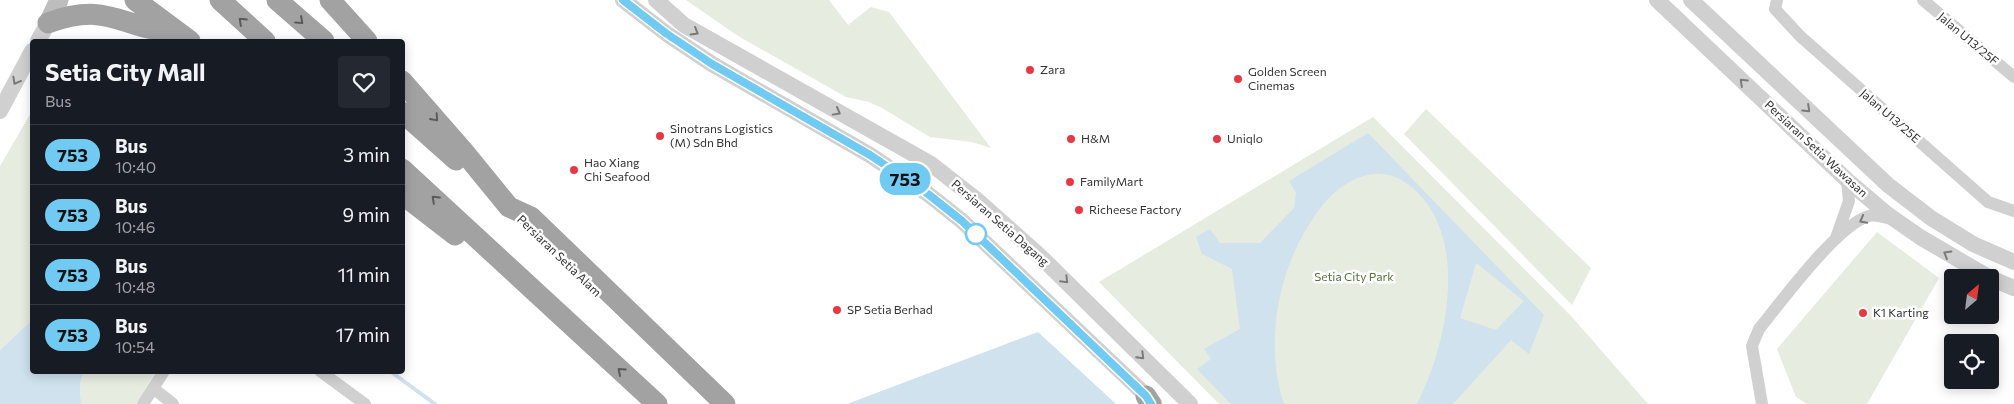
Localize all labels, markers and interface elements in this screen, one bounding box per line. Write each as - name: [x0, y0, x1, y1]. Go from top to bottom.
- street label: Jalan U13/25F: [1935, 9, 2002, 68]
- one-way arrow: [295, 15, 304, 24]
- one-way arrow: [239, 18, 248, 27]
- one-way arrow: [690, 26, 699, 36]
- button: heart: [338, 56, 390, 108]
- text: Setia City Mall: [45, 57, 206, 86]
- place label: Zara: [1040, 62, 1065, 76]
- marker: Zara: [1024, 64, 1036, 76]
- place label: Golden Screen Cinemas: [1248, 64, 1327, 92]
- marker: Golden Screen Cinemas: [1232, 73, 1244, 85]
- one-way arrow: [12, 76, 22, 85]
- one-way arrow: [1740, 79, 1749, 88]
- street label: Jalan U13/25E: [1857, 85, 1923, 146]
- text: Bus: [45, 91, 72, 110]
- street label: Persiaran Setia Wawasan: [1762, 97, 1871, 199]
- one-way arrow: [1801, 103, 1810, 112]
- one-way arrow: [832, 106, 841, 116]
- one-way arrow: [429, 112, 437, 121]
- place label: Sinotrans Logistics (M) Sdn Bhd: [670, 121, 773, 149]
- marker: Sinotrans Logistics (M) Sdn Bhd: [654, 130, 666, 142]
- place label: H&M: [1081, 131, 1110, 145]
- place label: Uniqlo: [1227, 131, 1263, 145]
- marker: H&M: [1065, 133, 1077, 145]
- marker: Uniqlo: [1211, 133, 1223, 145]
- text: Bus: [115, 134, 147, 157]
- text: 3 min: [343, 143, 390, 166]
- text: 753: [57, 144, 88, 166]
- place label: Hao Xiang Chi Seafood: [584, 155, 650, 183]
- text: 10:40: [115, 157, 156, 176]
- line badge: 753: [876, 163, 934, 195]
- marker: Hao Xiang Chi Seafood: [568, 164, 580, 176]
- text: 753: [890, 168, 920, 190]
- place label: FamilyMart: [1080, 174, 1143, 188]
- street label: Persiaran Setia Dagang: [949, 176, 1053, 269]
- marker: FamilyMart: [1064, 176, 1076, 188]
- text: Bus: [115, 194, 147, 217]
- one-way arrow: [432, 196, 441, 205]
- place label: Richeese Factory: [1089, 202, 1182, 216]
- text: 9 min: [342, 203, 390, 226]
- text: 753: [57, 204, 88, 226]
- marker: Richeese Factory: [1073, 204, 1085, 216]
- street label: Persiaran Setia Alam: [515, 212, 605, 299]
- one-way arrow: [1859, 214, 1868, 224]
- text: 10:46: [115, 217, 155, 236]
- unlabelled marker: [965, 223, 987, 245]
- one-way arrow: [1944, 250, 1953, 260]
- text: Bus: [115, 254, 147, 277]
- text: 11 min: [338, 263, 390, 286]
- text: 753: [57, 264, 88, 286]
- park label: Setia City Park: [1314, 269, 1394, 283]
- north arrow: [1944, 269, 1999, 324]
- map controls: [1944, 269, 1999, 389]
- one-way arrow: [1059, 275, 1068, 284]
- text: 10:48: [115, 277, 155, 296]
- place label: SP Setia Berhad: [847, 302, 933, 316]
- marker: SP Setia Berhad: [831, 304, 843, 316]
- place label: K1 Karting: [1873, 305, 1929, 319]
- marker: K1 Karting: [1857, 307, 1869, 319]
- text: Bus: [115, 314, 147, 337]
- text: 17 min: [336, 323, 390, 346]
- text: 753: [57, 324, 88, 346]
- button: locate: [1944, 334, 1999, 389]
- text: 10:54: [115, 337, 155, 356]
- one-way arrow: [1135, 350, 1144, 359]
- one-way arrow: [618, 368, 627, 377]

